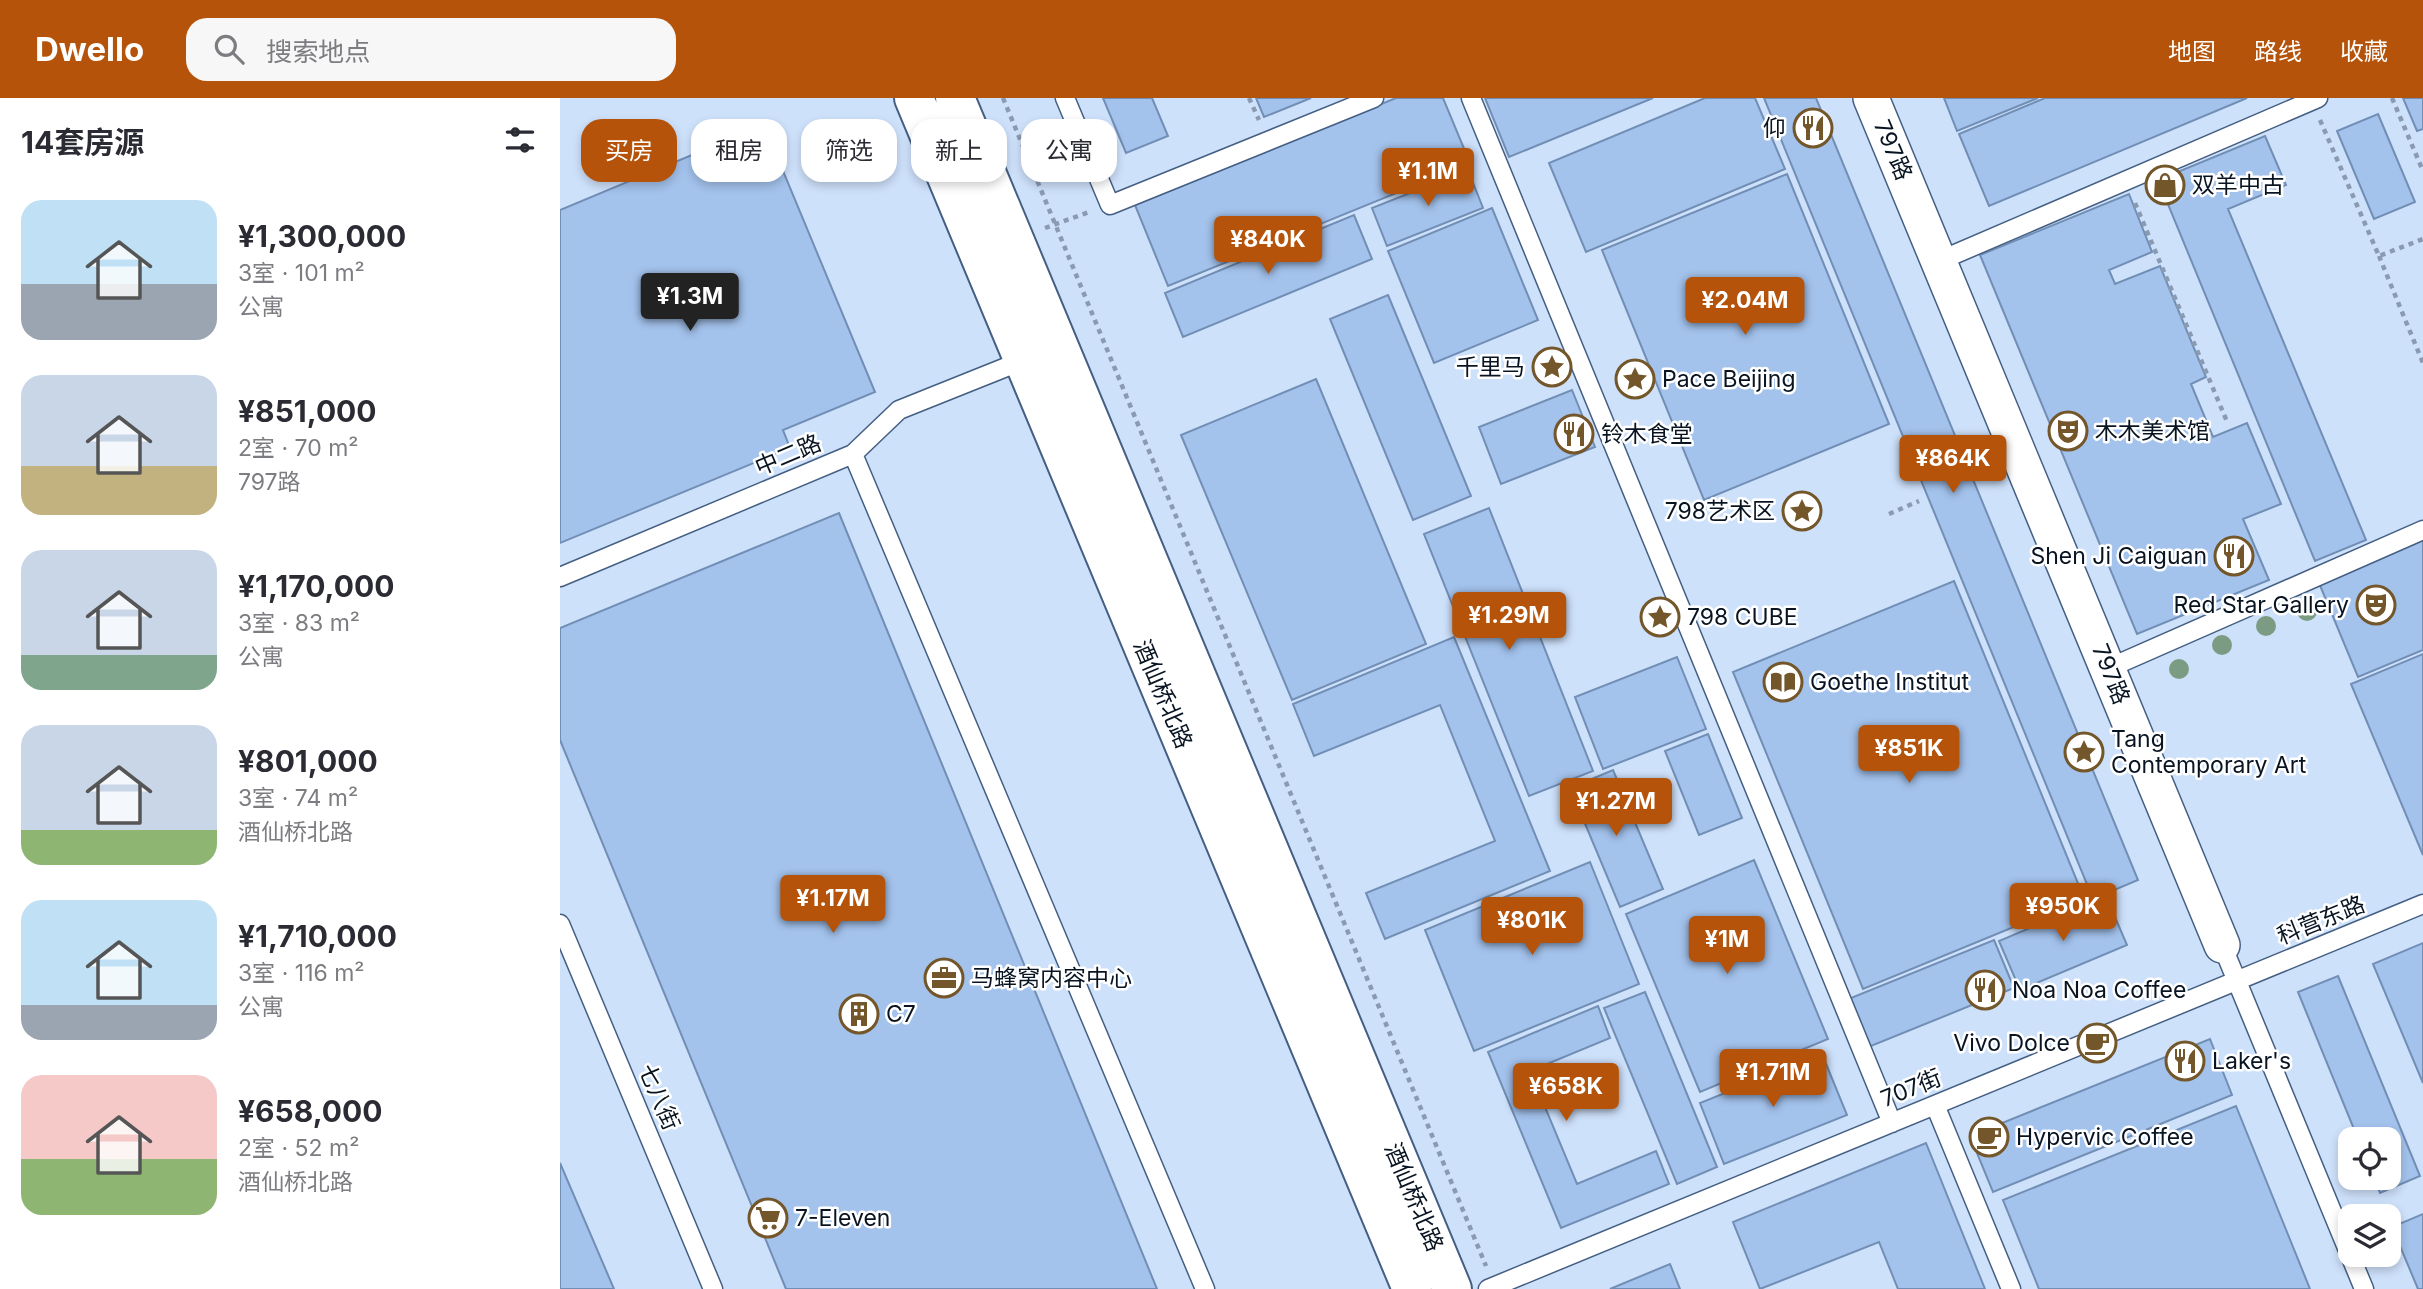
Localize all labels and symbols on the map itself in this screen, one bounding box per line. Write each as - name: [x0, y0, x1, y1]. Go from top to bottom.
- restaurant icon: 仰: [1792, 107, 1834, 149]
- place label: 仰: [1763, 114, 1786, 142]
- street label: 797路: [1868, 116, 1918, 184]
- pin: ¥1.1M: [1379, 148, 1477, 208]
- shop icon: 双羊中古: [2144, 164, 2186, 206]
- place label: 双羊中古: [2192, 171, 2284, 199]
- pin: ¥840K: [1219, 216, 1317, 276]
- pin: ¥1.3M: [641, 274, 739, 333]
- pin: ¥2.04M: [1688, 278, 1802, 337]
- place icon: 千里马: [1531, 346, 1573, 388]
- place label: 千里马: [1456, 353, 1525, 381]
- place icon: Pace Beijing: [1614, 358, 1656, 400]
- place label: Pace Beijing: [1662, 365, 1796, 393]
- theatre icon: 木木美术馆: [2047, 410, 2089, 452]
- restaurant icon: 铃木食堂: [1553, 413, 1595, 455]
- place label: 木木美术馆: [2095, 417, 2210, 445]
- place label: 铃木食堂: [1601, 420, 1693, 448]
- street label: 中二路: [751, 429, 825, 481]
- pin: ¥864K: [1904, 436, 2002, 495]
- place icon: 798艺术区: [1781, 490, 1823, 532]
- place label: 798艺术区: [1665, 497, 1775, 525]
- restaurant icon: Shen Ji Caiguan: [2213, 535, 2255, 577]
- place label: Shen Ji Caiguan: [2031, 542, 2207, 570]
- theatre icon: Red Star Gallery: [2355, 584, 2397, 626]
- place label: Red Star Gallery: [2174, 591, 2349, 619]
- pin: ¥1.29M: [1452, 592, 1566, 652]
- place icon: 798 CUBE: [1639, 596, 1681, 638]
- place label: 798 CUBE: [1687, 603, 1798, 631]
- street label: 酒仙桥北路: [1128, 636, 1198, 752]
- street label: 797路: [2086, 640, 2136, 708]
- library icon: Goethe Institut: [1762, 661, 1804, 703]
- place label: Goethe Institut: [1810, 668, 1969, 696]
- place label: Tang Contemporary Art: [2111, 725, 2307, 779]
- pin: ¥851K: [1860, 726, 1958, 785]
- place icon: Tang Contemporary Art: [2063, 731, 2105, 773]
- pin: ¥1.27M: [1559, 778, 1673, 838]
- pin: ¥1.17M: [776, 876, 890, 935]
- pin: ¥950K: [2014, 884, 2112, 943]
- street label: 科营东路: [2273, 890, 2369, 950]
- pin: ¥801K: [1483, 898, 1581, 957]
- pin: ¥1M: [1693, 916, 1761, 976]
- office icon: 马蜂窝内容中心: [923, 957, 965, 999]
- place label: 马蜂窝内容中心: [971, 964, 1132, 992]
- restaurant icon: Noa Noa Coffee: [1964, 969, 2006, 1011]
- place label: Noa Noa Coffee: [2012, 976, 2186, 1004]
- building icon: C7: [838, 993, 880, 1035]
- place label: C7: [886, 1000, 916, 1028]
- cafe icon: Vivo Dolce: [2076, 1022, 2118, 1064]
- place label: Vivo Dolce: [1953, 1029, 2070, 1057]
- restaurant icon: Laker's: [2164, 1040, 2206, 1082]
- place label: Laker's: [2212, 1047, 2291, 1075]
- pin: ¥1.71M: [1716, 1049, 1830, 1109]
- street label: 七八街: [633, 1060, 685, 1134]
- pin: ¥658K: [1517, 1063, 1615, 1123]
- street label: 707街: [1877, 1063, 1945, 1113]
- cafe icon: Hypervic Coffee: [1968, 1116, 2010, 1158]
- place label: Hypervic Coffee: [2016, 1123, 2194, 1151]
- street label: 酒仙桥北路: [1379, 1139, 1449, 1255]
- supermarket icon: 7-Eleven: [747, 1197, 789, 1239]
- place label: 7-Eleven: [795, 1204, 890, 1232]

